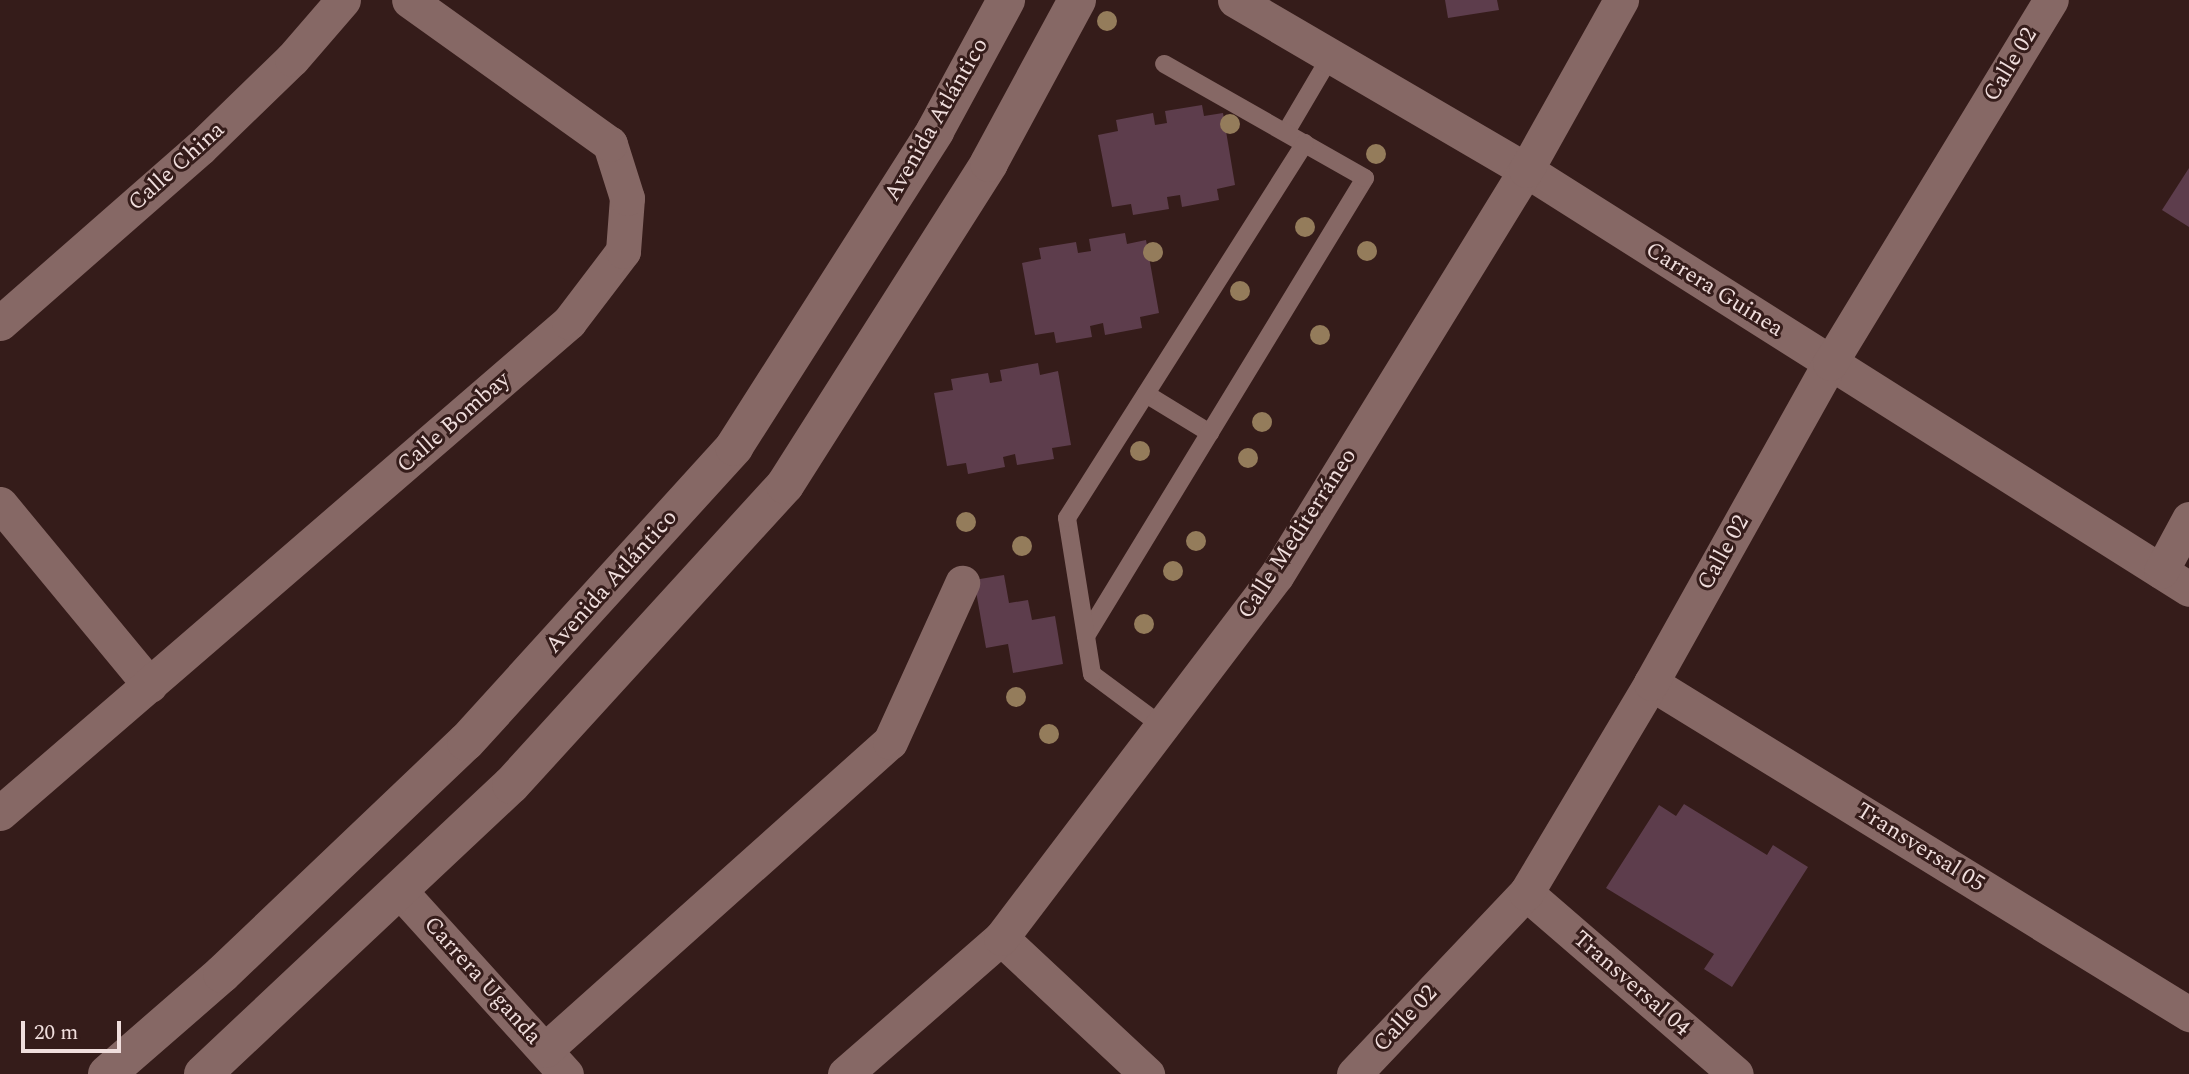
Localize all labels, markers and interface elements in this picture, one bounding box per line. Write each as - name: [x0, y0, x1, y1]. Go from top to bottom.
- street label: Calle 02: [1978, 23, 2044, 107]
- street label: Avenida Atlántico: [879, 34, 995, 206]
- street label: Calle China: [123, 117, 231, 217]
- street label: Carrera Guinea: [1640, 237, 1788, 343]
- street label: Calle Bombay: [392, 366, 516, 480]
- street label: Calle Mediterráneo: [1233, 444, 1363, 624]
- street label: Avenida Atlántico: [540, 505, 684, 659]
- street label: Calle 02: [1692, 511, 1756, 595]
- street label: Transversal 05: [1851, 797, 1989, 899]
- street label: Carrera Uganda: [417, 911, 547, 1051]
- street label: Transversal 04: [1567, 925, 1695, 1043]
- street label: Calle 02: [1368, 980, 1444, 1058]
- scale bar: [24, 1007, 124, 1052]
- text: 20 m: [34, 1017, 78, 1049]

